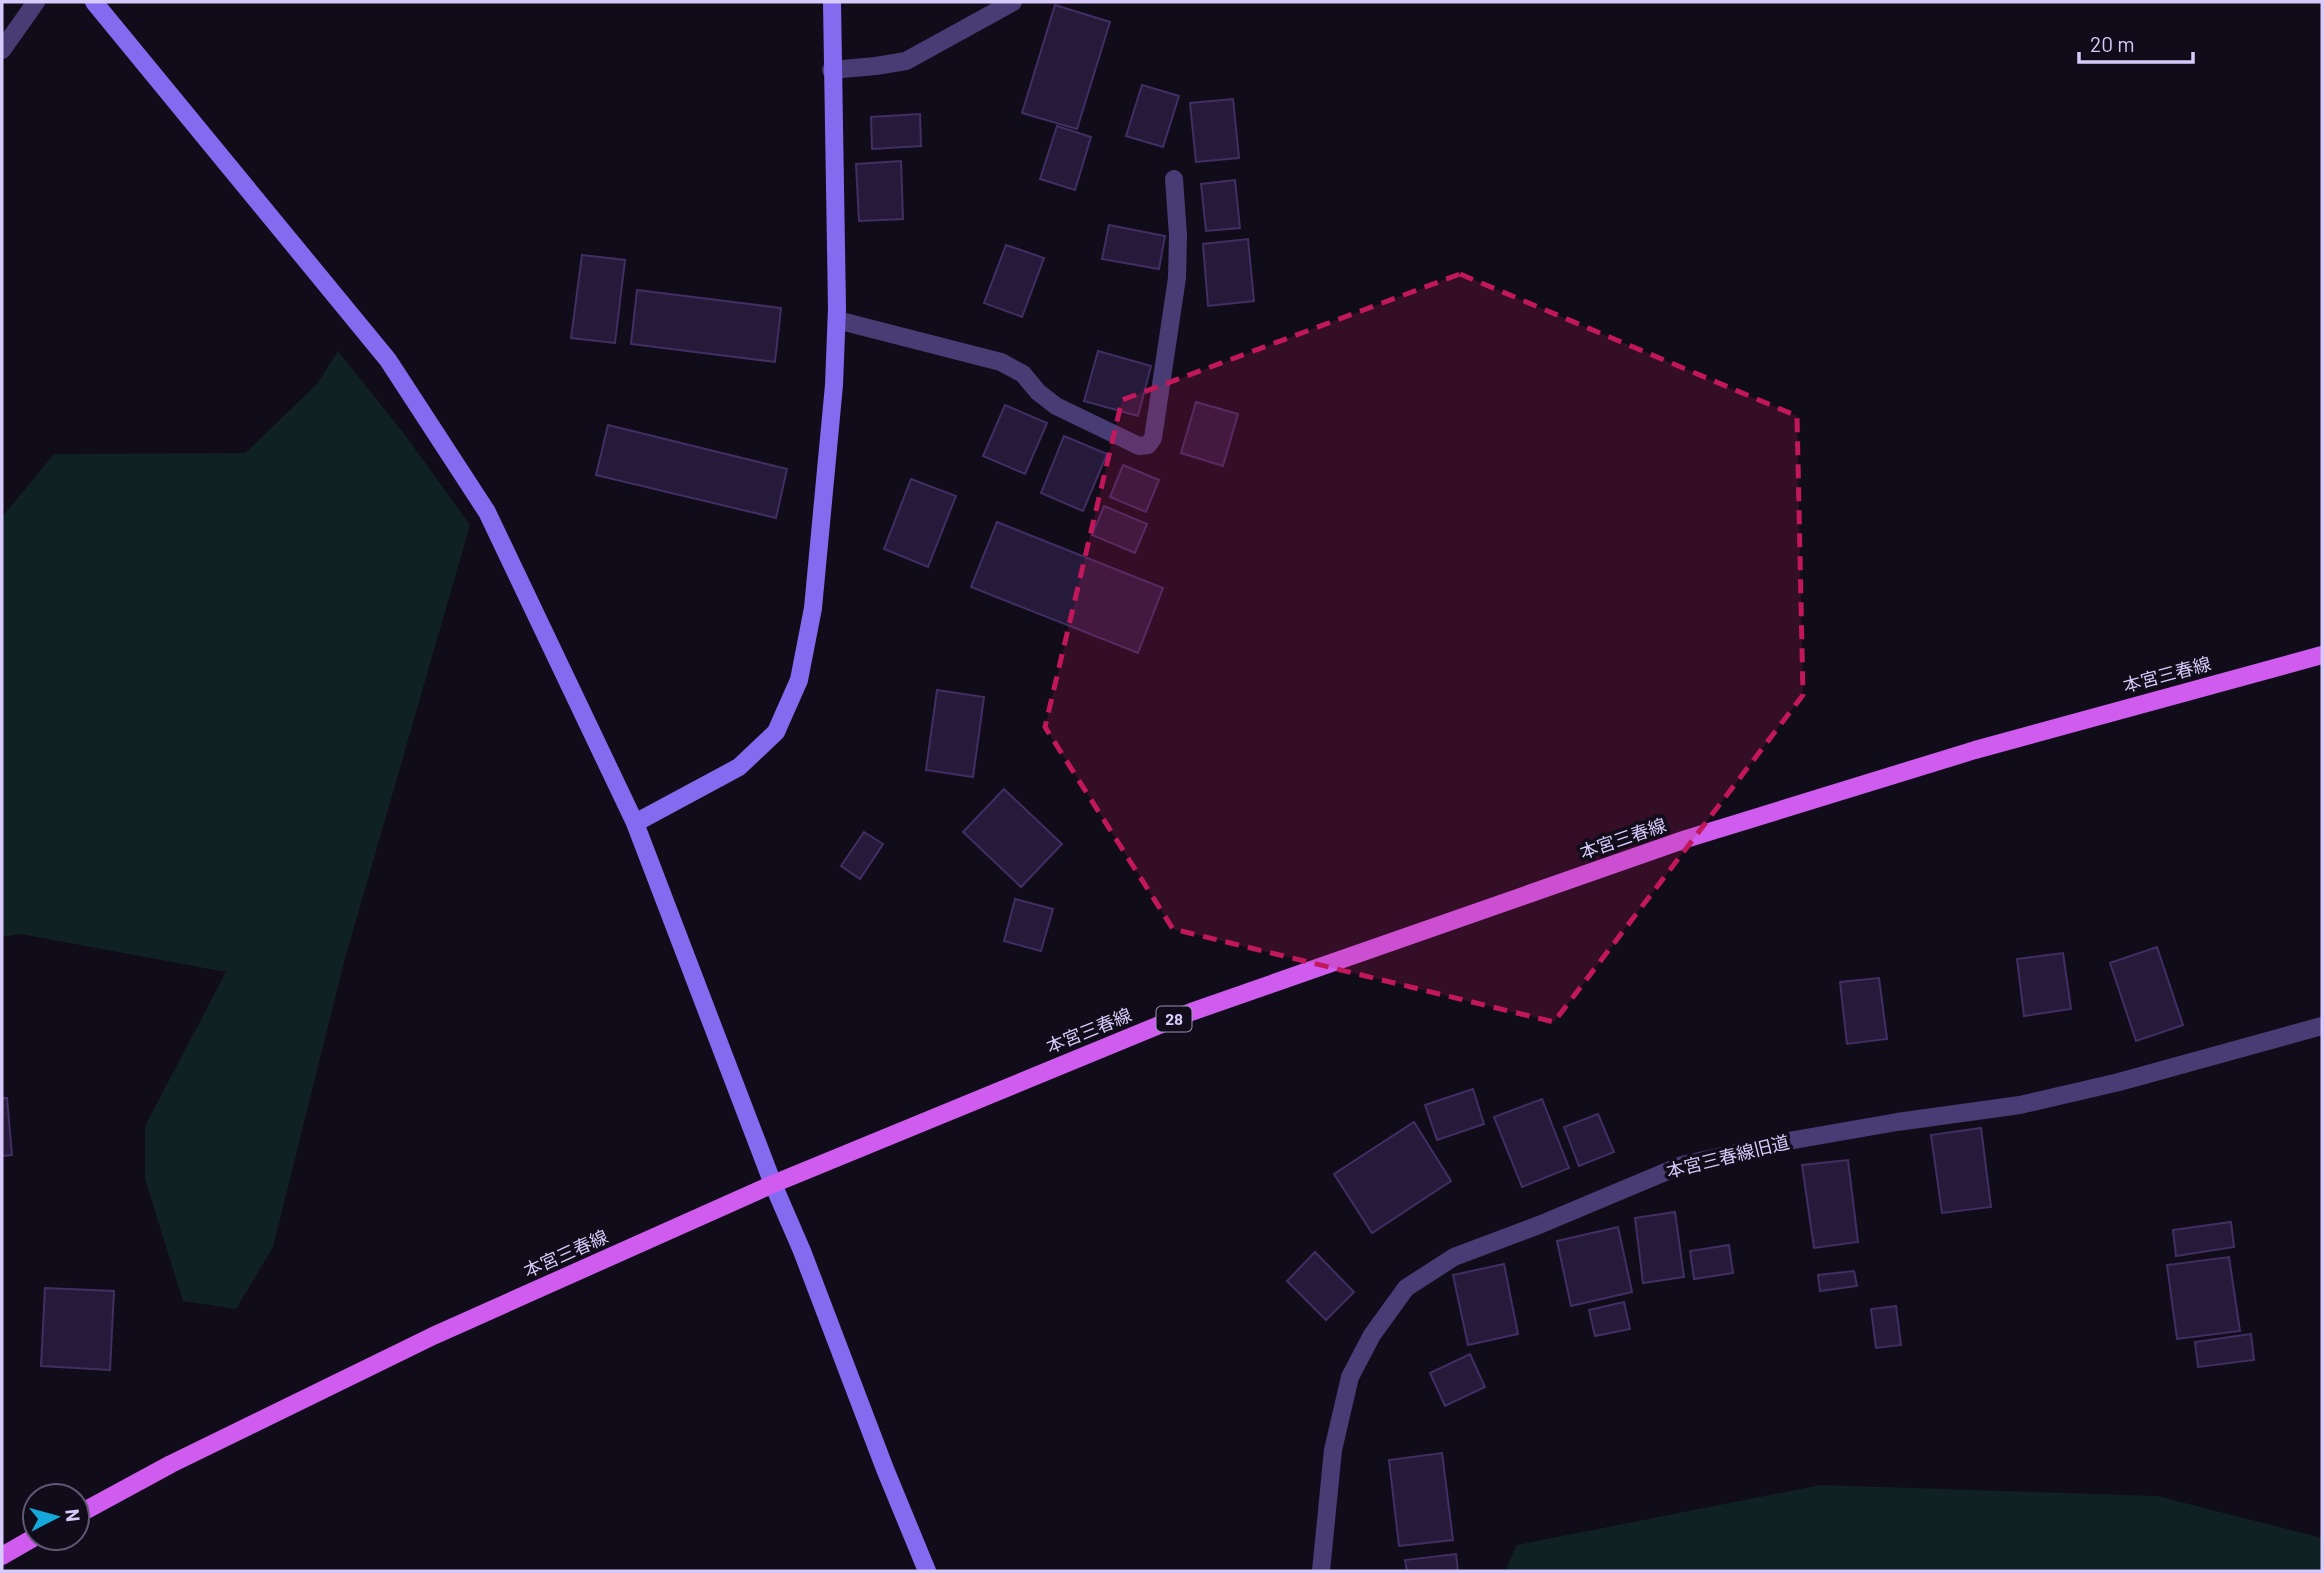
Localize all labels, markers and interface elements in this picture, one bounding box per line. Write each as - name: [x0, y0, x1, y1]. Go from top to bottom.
- scale bar: [2079, 21, 2193, 65]
- text: 20 m: [2090, 31, 2135, 56]
- street label: 本宮三春線: [2120, 652, 2213, 696]
- street label: 本宮三春線: [1577, 813, 1669, 863]
- street label: 本宮三春線: [1043, 1003, 1134, 1057]
- road number: 28: [1156, 1007, 1192, 1032]
- street label: 本宮三春線旧道: [1664, 1130, 1792, 1182]
- street label: 本宮三春線: [520, 1225, 611, 1281]
- north arrow: [21, 1482, 91, 1552]
- text: N: [61, 1508, 86, 1523]

